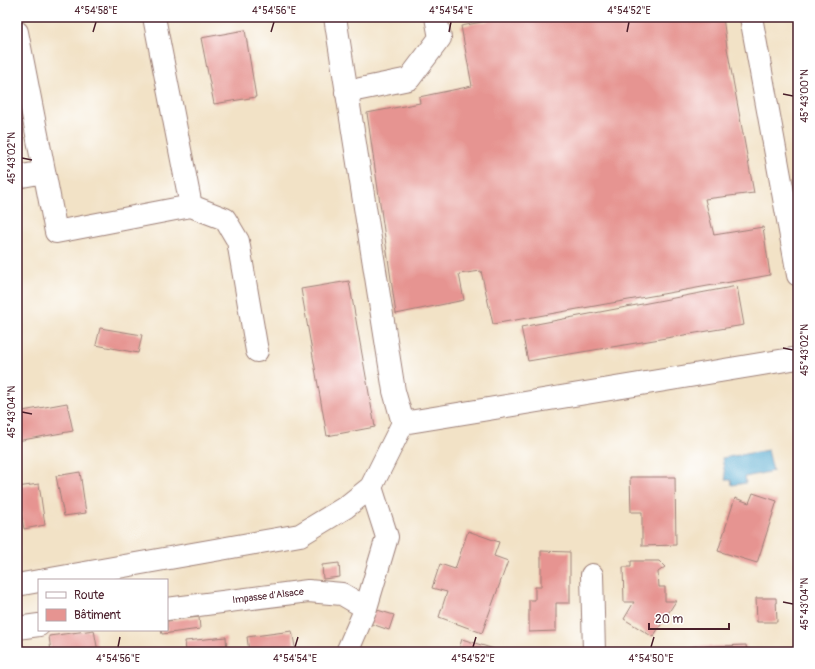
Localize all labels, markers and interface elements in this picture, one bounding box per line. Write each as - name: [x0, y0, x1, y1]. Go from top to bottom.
- text: 4°54'58"E: [74, 5, 118, 17]
- text: 4°54'56"E: [252, 5, 296, 17]
- text: 4°54'54"E: [429, 5, 473, 17]
- text: 4°54'52"E: [607, 5, 651, 17]
- text: 45°43'00"N: [799, 69, 811, 123]
- text: 45°43'02"N: [6, 132, 18, 184]
- text: 45°43'02"N: [799, 324, 811, 376]
- text: 45°43'04"N: [6, 386, 18, 438]
- text: 45°43'04"N: [799, 578, 811, 630]
- legend: [38, 579, 168, 631]
- street label: Impasse d'Alsace: [232, 586, 305, 606]
- text: Route: [74, 588, 104, 603]
- scale bar: [649, 605, 729, 631]
- text: Bâtiment: [74, 608, 121, 623]
- text: 20 m: [655, 612, 684, 627]
- text: 4°54'56"E: [96, 653, 140, 665]
- text: 4°54'54"E: [273, 653, 317, 665]
- text: 4°54'52"E: [451, 653, 495, 665]
- text: 4°54'50"E: [629, 653, 673, 665]

